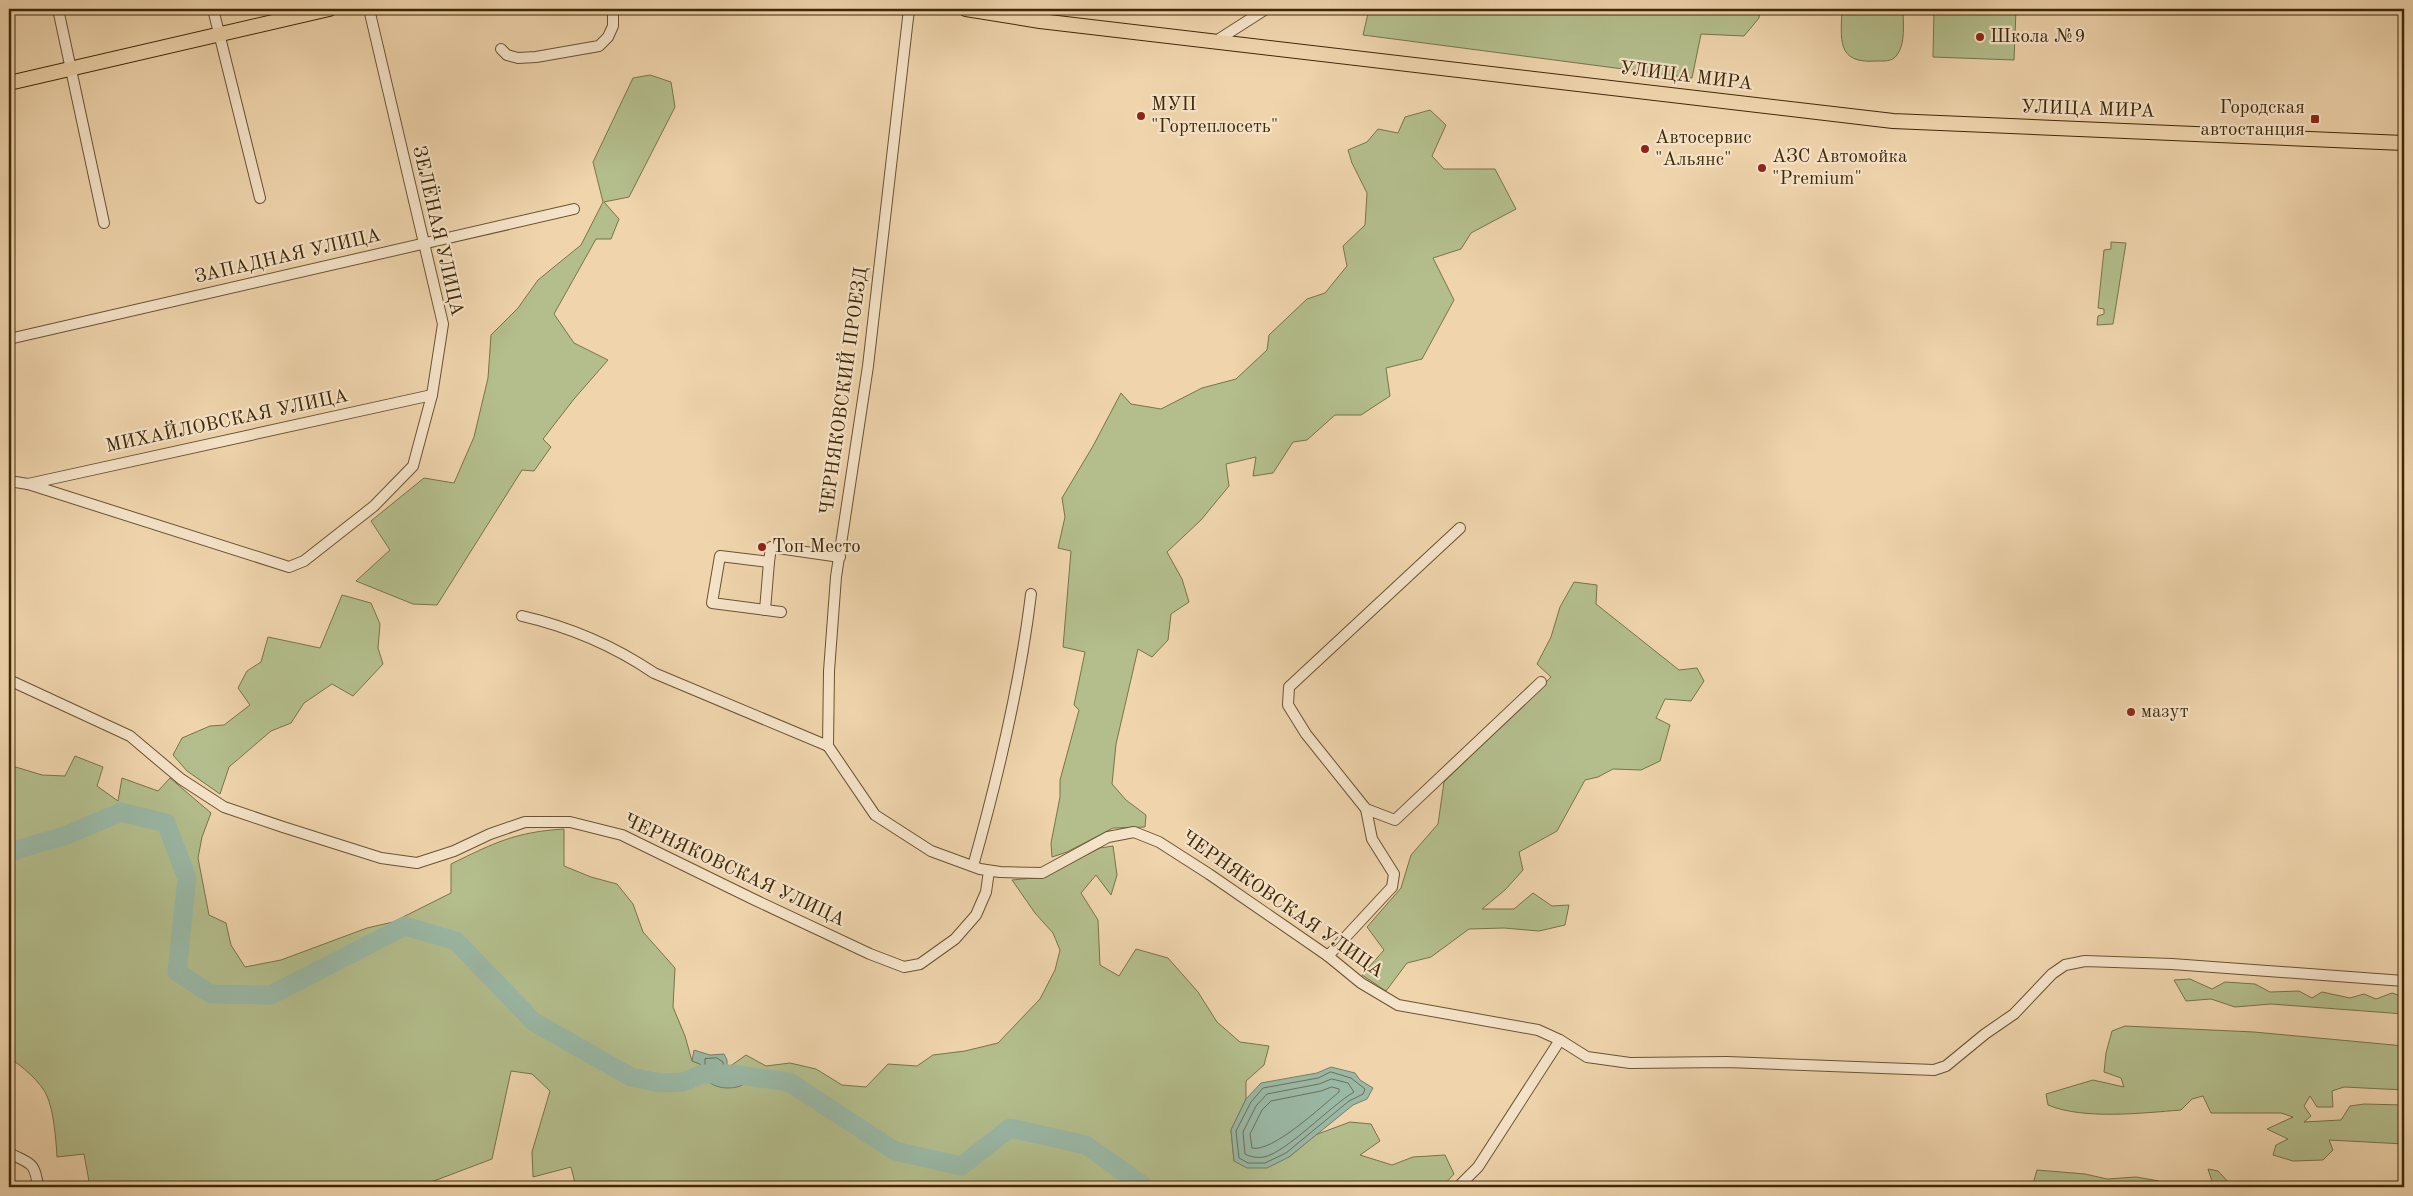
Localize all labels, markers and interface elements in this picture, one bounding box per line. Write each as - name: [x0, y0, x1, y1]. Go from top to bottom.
- place label: Школа №9: [1990, 28, 2086, 47]
- marker: Школа №9: [1974, 31, 1986, 43]
- street label: УЛИЦА МИРА: [1618, 59, 1754, 95]
- place label: МУП "Гортеплосеть": [1151, 96, 1278, 137]
- street label: УЛИЦА МИРА: [2021, 98, 2156, 122]
- place label: Городская автостанция: [2201, 99, 2305, 140]
- marker: МУП "Гортеплосеть": [1135, 110, 1147, 122]
- marker: Городская автостанция: [2309, 113, 2321, 125]
- place label: Автосервис "Альянс": [1655, 129, 1752, 170]
- street label: ЗЕЛЁНАЯ УЛИЦА: [408, 143, 469, 318]
- marker: Автосервис "Альянс": [1639, 143, 1651, 155]
- place label: АЗС Автомойка "Premium": [1772, 148, 1908, 189]
- marker: АЗС Автомойка "Premium": [1756, 162, 1768, 174]
- street label: ЗАПАДНАЯ УЛИЦА: [193, 226, 383, 288]
- street label: ЧЕРНЯКОВСКИЙ ПРОЕЗД: [814, 265, 872, 516]
- street label: МИХАЙЛОВСКАЯ УЛИЦА: [103, 383, 350, 457]
- place label: Топ Место: [772, 538, 861, 557]
- marker: Топ Место: [756, 541, 768, 553]
- place label: мазут: [2141, 703, 2189, 722]
- marker: мазут: [2125, 706, 2137, 718]
- street label: ЧЕРНЯКОВСКАЯ УЛИЦА: [620, 811, 848, 931]
- street label: ЧЕРНЯКОВСКАЯ УЛИЦА: [1178, 828, 1387, 982]

